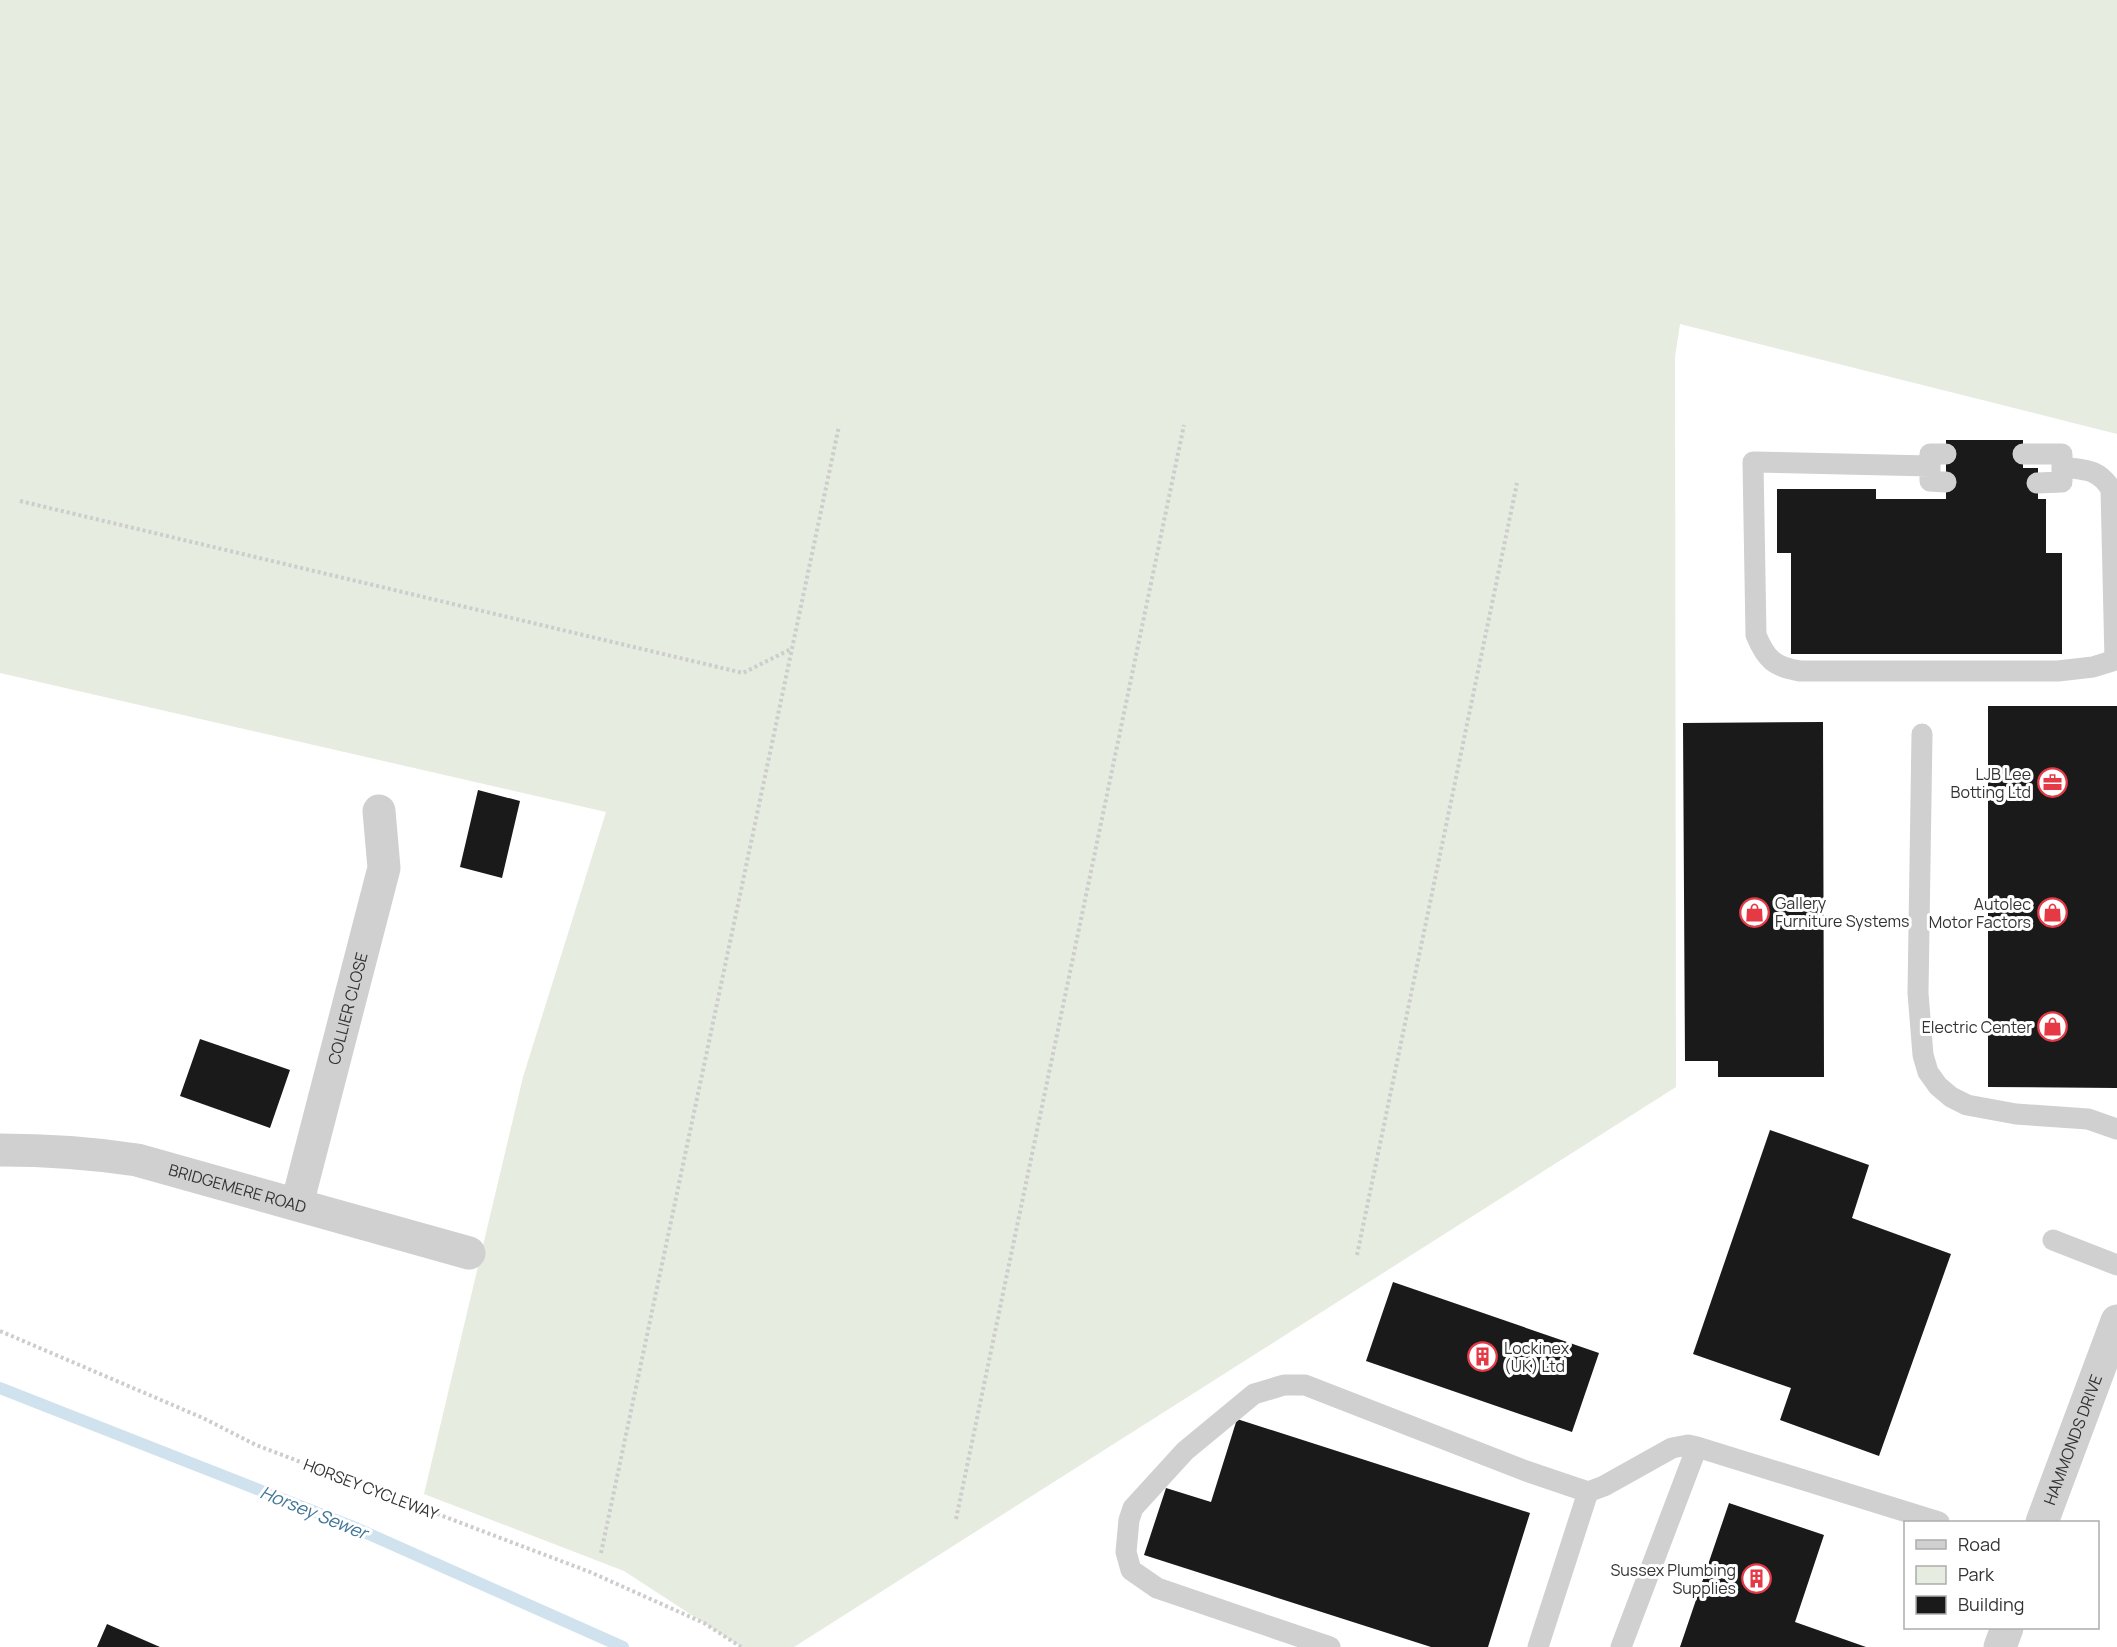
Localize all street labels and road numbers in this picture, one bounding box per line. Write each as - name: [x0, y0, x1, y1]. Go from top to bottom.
- street label: COLLIER CLOSE: [323, 950, 373, 1067]
- street label: BRIDGEMERE ROAD: [166, 1158, 309, 1218]
- street label: HAMMONDS DRIVE: [2038, 1371, 2107, 1508]
- street label: HORSEY CYCLEWAY: [300, 1453, 442, 1525]

